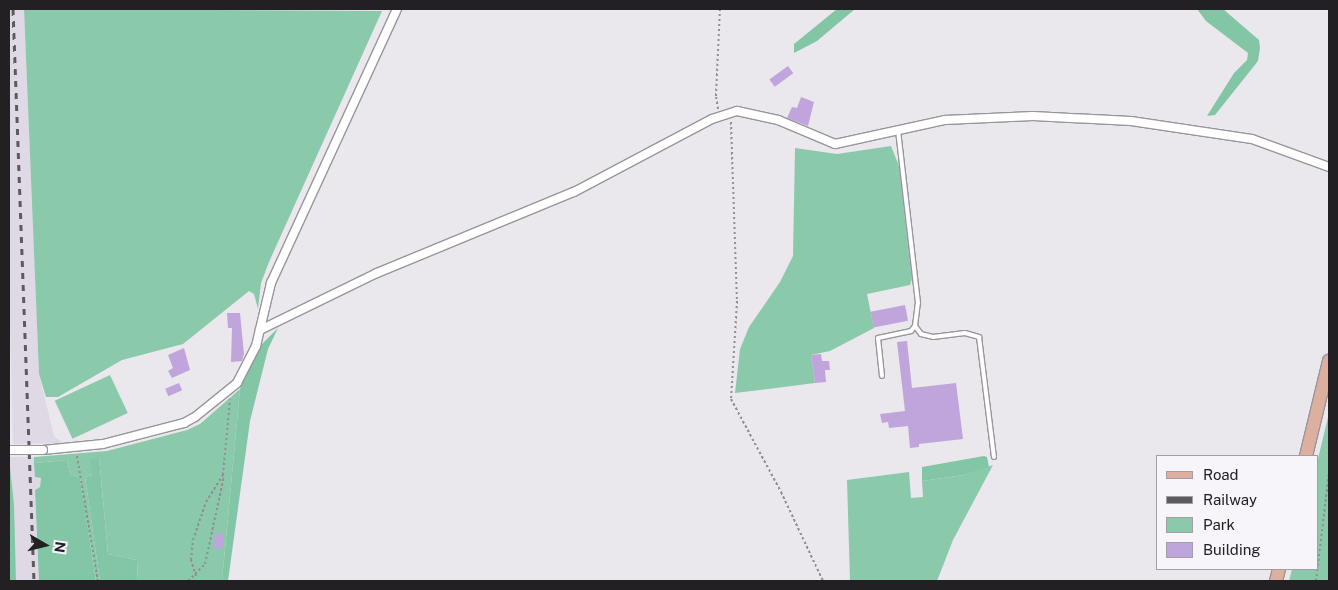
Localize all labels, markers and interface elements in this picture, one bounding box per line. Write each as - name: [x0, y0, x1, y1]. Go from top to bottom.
- legend: [1156, 455, 1318, 570]
- text: Road: [1203, 466, 1239, 483]
- text: Railway: [1203, 491, 1257, 508]
- text: Park: [1203, 516, 1235, 533]
- north arrow: [20, 520, 70, 570]
- text: N: [51, 541, 69, 554]
- text: Building: [1203, 541, 1261, 558]

